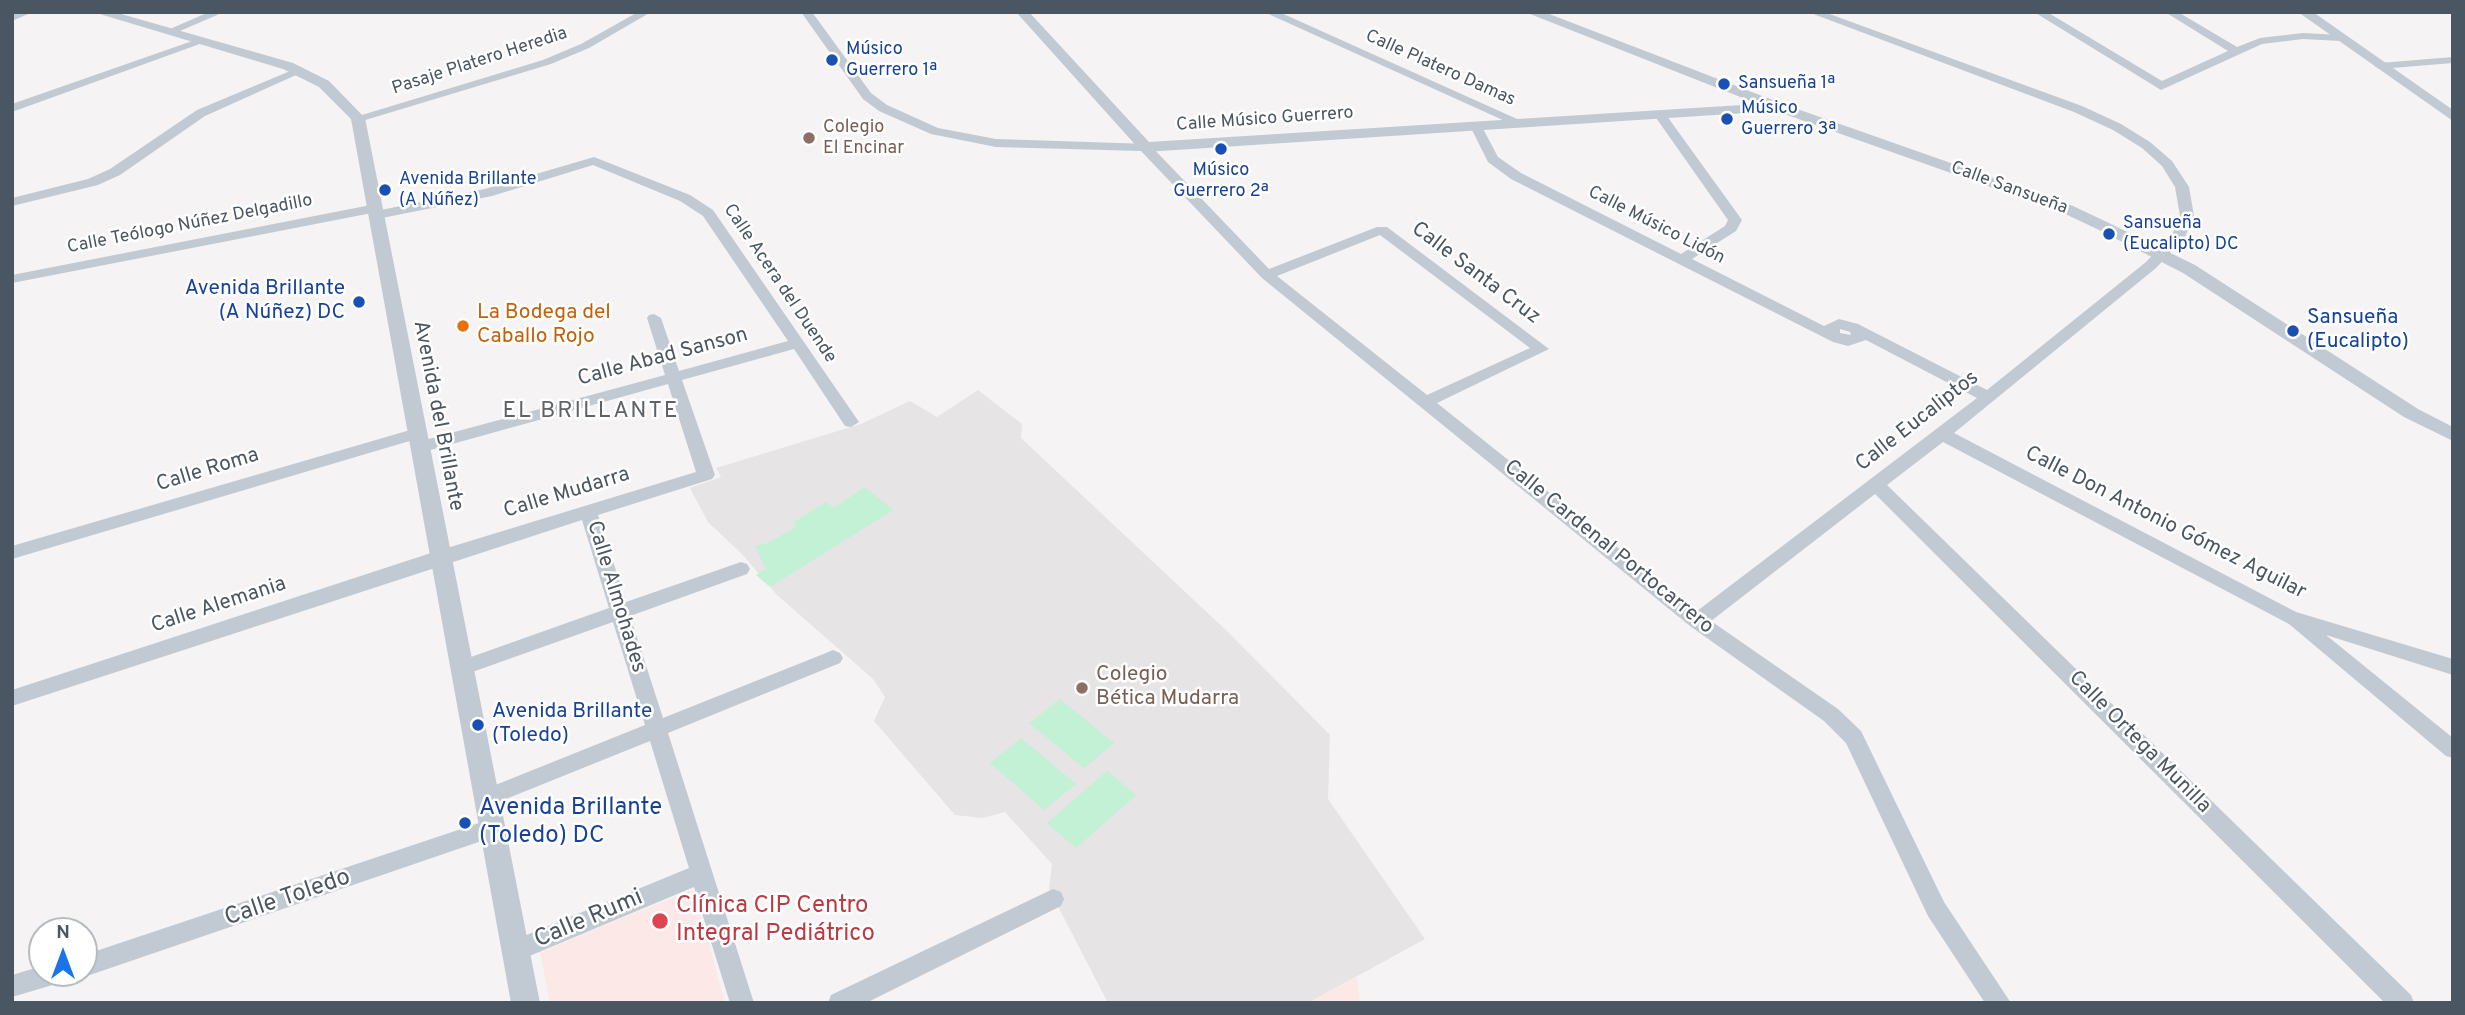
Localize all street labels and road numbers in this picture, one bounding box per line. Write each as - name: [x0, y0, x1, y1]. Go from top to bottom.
- street label: Pasaje Platero Heredia: [390, 23, 570, 101]
- street label: Calle Platero Damas: [1362, 26, 1518, 112]
- street label: Calle Músico Guerrero: [1176, 103, 1354, 137]
- street label: Calle Sansueña: [1948, 158, 2070, 220]
- street label: Calle Músico Lidón: [1584, 182, 1728, 270]
- street label: Calle Teólogo Núñez Delgadillo: [66, 191, 314, 259]
- street label: Calle Acera del Duende: [718, 200, 840, 368]
- street label: Calle Santa Cruz: [1406, 217, 1544, 331]
- street label: Avenida del Brillante: [406, 318, 468, 514]
- street label: Calle Abad Sanson: [575, 323, 751, 393]
- street label: Calle Eucaliptos: [1852, 366, 1984, 478]
- street label: Calle Don Antonio Gómez Aguilar: [2020, 442, 2310, 606]
- street label: Calle Roma: [154, 443, 262, 499]
- street label: Calle Cardenal Portocarrero: [1498, 456, 1718, 640]
- street label: Calle Mudarra: [501, 463, 633, 525]
- street label: Calle Almohades: [580, 518, 650, 676]
- street label: Calle Alemania: [148, 572, 290, 640]
- street label: Calle Ortega Munilla: [2062, 666, 2216, 820]
- street label: Calle Toledo: [221, 864, 355, 934]
- street label: Calle Rumi: [530, 884, 648, 956]

